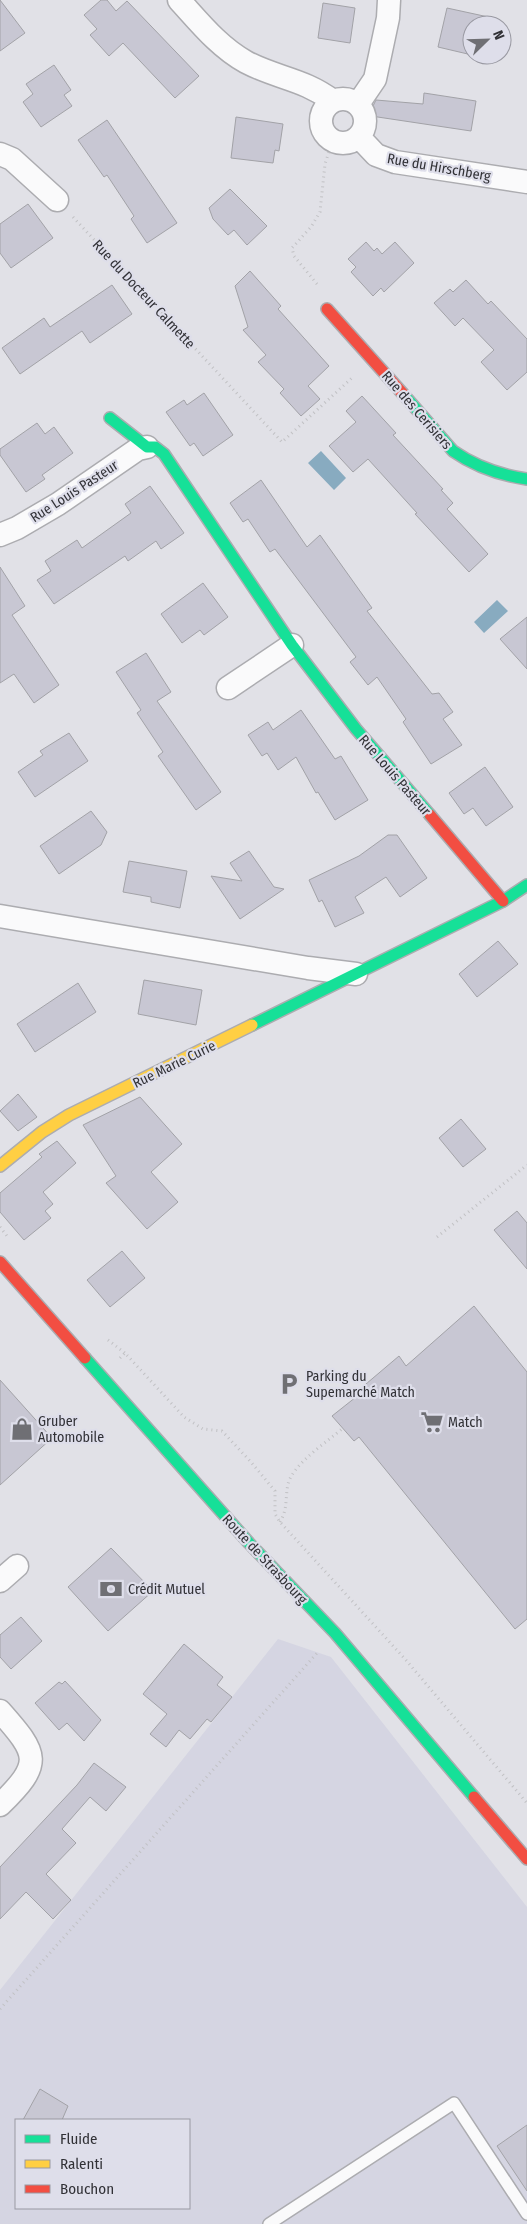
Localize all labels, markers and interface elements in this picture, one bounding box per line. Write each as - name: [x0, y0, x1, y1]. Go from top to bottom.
- north arrow: [462, 15, 512, 65]
- text: N: [489, 28, 508, 42]
- street label: Rue du Hirschberg: [386, 150, 492, 185]
- street label: Rue du Docteur Calmette: [89, 236, 198, 352]
- street label: Rue des Cerisiers: [378, 368, 455, 453]
- street label: Rue Louis Pasteur: [27, 457, 121, 526]
- street label: Rue Louis Pasteur: [355, 731, 434, 819]
- street label: Rue Marie Curie: [130, 1037, 219, 1092]
- place label: Parking du Supemarché Match: [306, 1368, 415, 1401]
- parking icon: Parking du Supemarché Match: [276, 1371, 302, 1397]
- supermarket icon: Match: [419, 1409, 445, 1435]
- place label: Gruber Automobile: [38, 1413, 104, 1446]
- place label: Match: [448, 1414, 483, 1431]
- shop icon: Gruber Automobile: [9, 1416, 35, 1442]
- street label: Route de Strasbourg: [219, 1511, 311, 1608]
- bank icon: Crédit Mutuel: [98, 1576, 124, 1602]
- place label: Crédit Mutuel: [128, 1581, 205, 1598]
- legend: [15, 2119, 190, 2209]
- text: Fluide: [60, 2130, 97, 2148]
- text: Ralenti: [60, 2155, 103, 2173]
- text: Bouchon: [60, 2180, 114, 2198]

